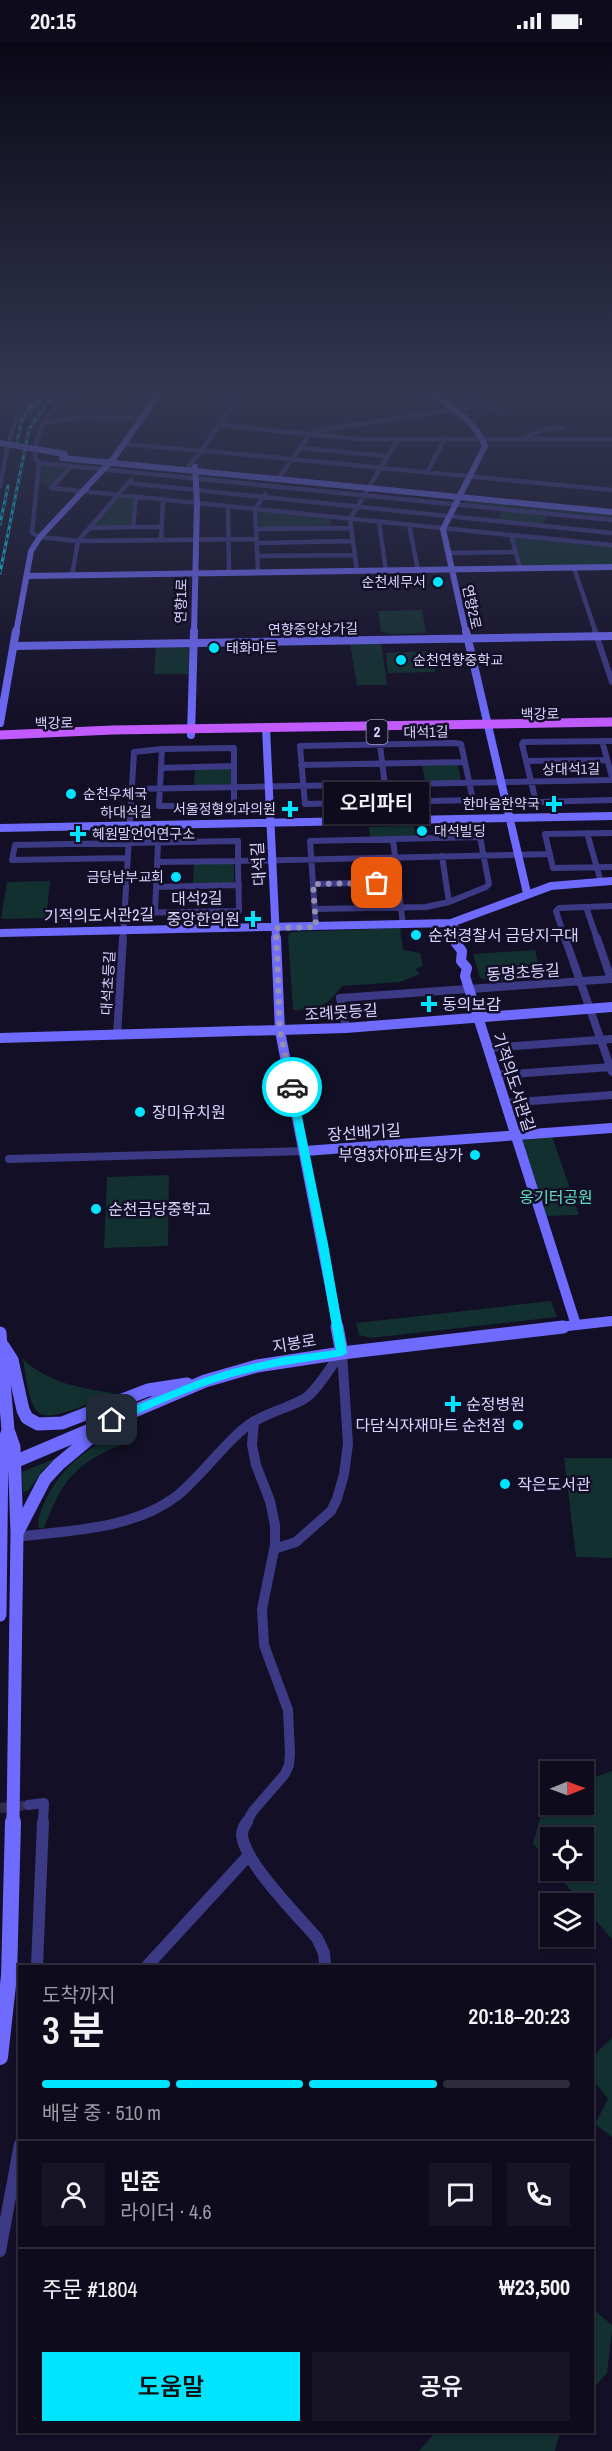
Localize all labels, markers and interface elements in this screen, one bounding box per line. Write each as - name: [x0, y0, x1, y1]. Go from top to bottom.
- text: 20:15: [30, 6, 76, 36]
- place label: 순천세무서: [362, 573, 426, 591]
- marker: 순천세무서: [431, 575, 445, 589]
- street label: 연향1로: [171, 578, 191, 624]
- street label: 연향2로: [459, 583, 486, 631]
- street label: 연향중앙상가길: [268, 619, 358, 639]
- place label: 태화마트: [226, 639, 278, 657]
- marker: 태화마트: [207, 641, 221, 655]
- place label: 순천연향중학교: [413, 651, 503, 669]
- marker: 순천연향중학교: [394, 653, 408, 667]
- street label: 백강로: [521, 705, 560, 723]
- street label: 백강로: [35, 714, 74, 732]
- road number: 2: [366, 720, 388, 744]
- street label: 대석1길: [403, 723, 449, 741]
- street label: 상대석1길: [542, 759, 600, 779]
- callout: 오리파티: [324, 781, 430, 823]
- place label: 순천우체국: [83, 785, 148, 803]
- marker: 순천우체국: [64, 787, 78, 801]
- text: 오리파티: [340, 789, 413, 816]
- place label: 한마음한약국: [463, 795, 540, 813]
- marker: 한마음한약국: [545, 795, 563, 813]
- place label: 서울정형외과의원: [173, 800, 276, 818]
- marker: 서울정형외과의원: [281, 800, 299, 818]
- street label: 하대석길: [100, 803, 152, 821]
- place label: 대석빌딩: [434, 822, 486, 840]
- marker: 대석빌딩: [415, 824, 429, 838]
- marker: 혜원말언어연구소: [69, 825, 87, 843]
- place label: 혜원말언어연구소: [92, 825, 195, 843]
- street label: 대석길: [246, 841, 270, 887]
- pin: [351, 857, 402, 908]
- icon: bag: [360, 866, 393, 899]
- place label: 금당남부교회: [87, 868, 164, 886]
- marker: 금당남부교회: [169, 870, 183, 884]
- street label: 대석2길: [171, 887, 223, 909]
- street label: 기적의도서관2길: [44, 903, 154, 927]
- place label: 중앙한의원: [166, 908, 240, 930]
- marker: 중앙한의원: [244, 910, 262, 928]
- place label: 순천경찰서 금당지구대: [428, 924, 579, 946]
- marker: 순천경찰서 금당지구대: [409, 928, 423, 942]
- street label: 대석초등길: [97, 950, 119, 1016]
- street label: 동명초등길: [486, 958, 560, 986]
- place label: 동의보감: [442, 993, 501, 1015]
- marker: 동의보감: [420, 995, 438, 1013]
- street label: 조례못등길: [304, 998, 378, 1026]
- street label: 기적의도서관길: [488, 1030, 540, 1134]
- courier: [262, 1057, 322, 1117]
- icon: car: [276, 1071, 309, 1104]
- place label: 장미유치원: [152, 1101, 226, 1123]
- marker: 장미유치원: [133, 1105, 147, 1119]
- street label: 장선배기길: [327, 1118, 401, 1146]
- place label: 부영3차아파트상가: [338, 1144, 463, 1166]
- marker: 부영3차아파트상가: [468, 1148, 482, 1162]
- park label: 옹기터공원: [519, 1186, 593, 1208]
- place label: 순천금당중학교: [108, 1198, 211, 1220]
- marker: 순천금당중학교: [89, 1202, 103, 1216]
- street label: 지봉로: [270, 1329, 318, 1357]
- place label: 순정병원: [466, 1393, 525, 1415]
- pin: [86, 1394, 137, 1445]
- marker: 순정병원: [444, 1395, 462, 1413]
- icon: home: [95, 1403, 128, 1436]
- place label: 다담식자재마트 순천점: [355, 1414, 506, 1436]
- marker: 다담식자재마트 순천점: [511, 1418, 525, 1432]
- place label: 작은도서관: [517, 1473, 591, 1495]
- marker: 작은도서관: [498, 1477, 512, 1491]
- north arrow: [540, 1761, 594, 1815]
- map controls: [540, 1761, 594, 1947]
- button: locate: [540, 1827, 594, 1881]
- button: layers: [540, 1893, 594, 1947]
- text: 도착까지: [42, 1981, 116, 2008]
- text: 20:18–20:23: [468, 2001, 570, 2031]
- text: 3 분: [42, 2004, 105, 2056]
- text: 배달 중 · 510 m: [42, 2099, 161, 2126]
- button: person: [42, 2163, 105, 2226]
- button: chat: [429, 2163, 492, 2226]
- button: phone: [507, 2163, 570, 2226]
- text: 민준: [120, 2166, 160, 2196]
- text: 라이더 · 4.6: [120, 2198, 212, 2225]
- text: ₩23,500: [499, 2272, 570, 2302]
- text: 주문 #1804: [42, 2274, 138, 2304]
- button: 도움말: [42, 2352, 300, 2421]
- button: 공유: [312, 2352, 570, 2421]

